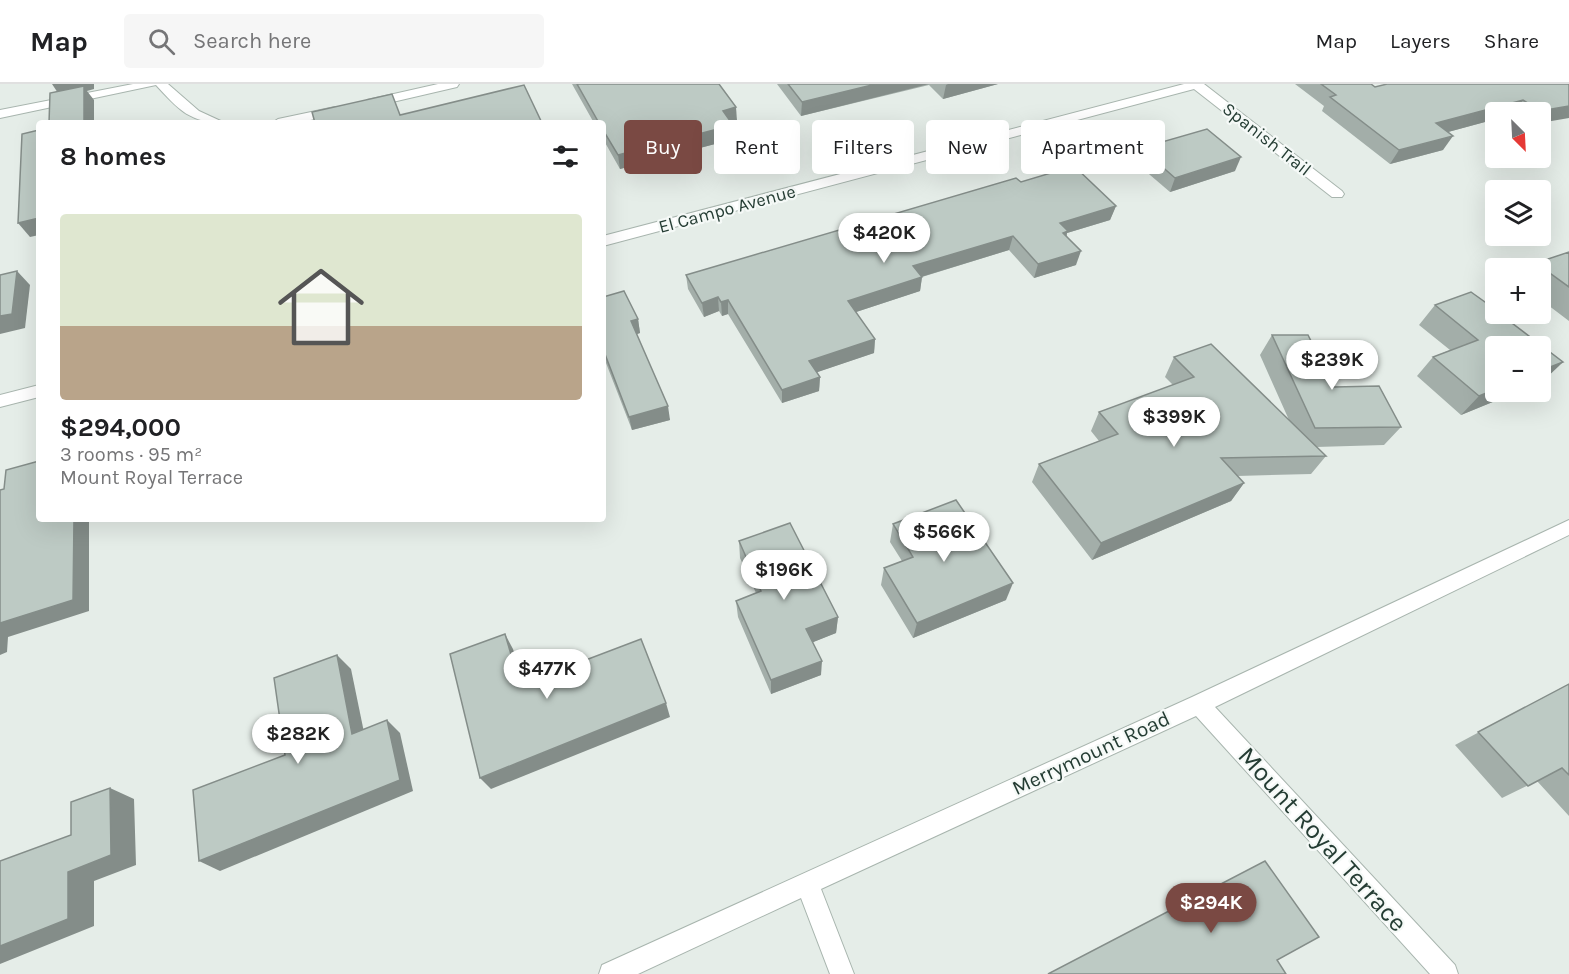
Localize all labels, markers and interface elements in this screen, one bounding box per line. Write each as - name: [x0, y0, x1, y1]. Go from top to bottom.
- search box: [124, 14, 544, 68]
- text: Map: [30, 25, 88, 58]
- icon: search: [145, 25, 178, 58]
- text: Search here: [193, 28, 311, 54]
- text: Map: [1315, 29, 1357, 53]
- text: Layers: [1390, 29, 1451, 53]
- text: Share: [1484, 29, 1539, 53]
- street label: Spanish Trail: [1218, 97, 1316, 181]
- north arrow: [1485, 102, 1551, 168]
- map controls: [1485, 102, 1551, 402]
- chip: Buy: [624, 120, 702, 174]
- chip: Rent: [714, 120, 800, 174]
- chip: Filters: [812, 120, 914, 174]
- chip: New: [926, 120, 1009, 174]
- chip: Apartment: [1021, 120, 1165, 174]
- icon: filters: [549, 140, 582, 173]
- text: 8 homes: [60, 141, 166, 172]
- street label: El Campo Avenue: [656, 180, 798, 238]
- button: layers: [1485, 180, 1551, 246]
- pin: $420K: [842, 213, 926, 264]
- text: $420K: [852, 221, 916, 244]
- icon: home: [267, 253, 375, 361]
- button: +: [1485, 258, 1551, 324]
- button: −: [1485, 336, 1551, 402]
- pin: $239K: [1290, 340, 1374, 391]
- text: $239K: [1300, 348, 1364, 371]
- pin: $399K: [1132, 397, 1216, 448]
- text: $399K: [1142, 405, 1206, 428]
- text: $294,000: [60, 412, 181, 443]
- text: 3 rooms · 95 m²: [60, 443, 202, 466]
- text: Mount Royal Terrace: [60, 466, 243, 489]
- pin: $566K: [902, 512, 986, 563]
- text: $566K: [913, 520, 975, 543]
- pin: $196K: [742, 550, 826, 601]
- text: $196K: [755, 558, 813, 581]
- pin: $477K: [505, 649, 589, 700]
- text: $477K: [518, 657, 576, 680]
- street label: Merrymount Road: [1008, 706, 1174, 800]
- pin: $282K: [256, 714, 340, 765]
- text: $282K: [266, 722, 330, 745]
- street label: Mount Royal Terrace: [1232, 741, 1414, 938]
- pin: $294K: [1169, 883, 1253, 934]
- text: $294K: [1179, 891, 1243, 914]

